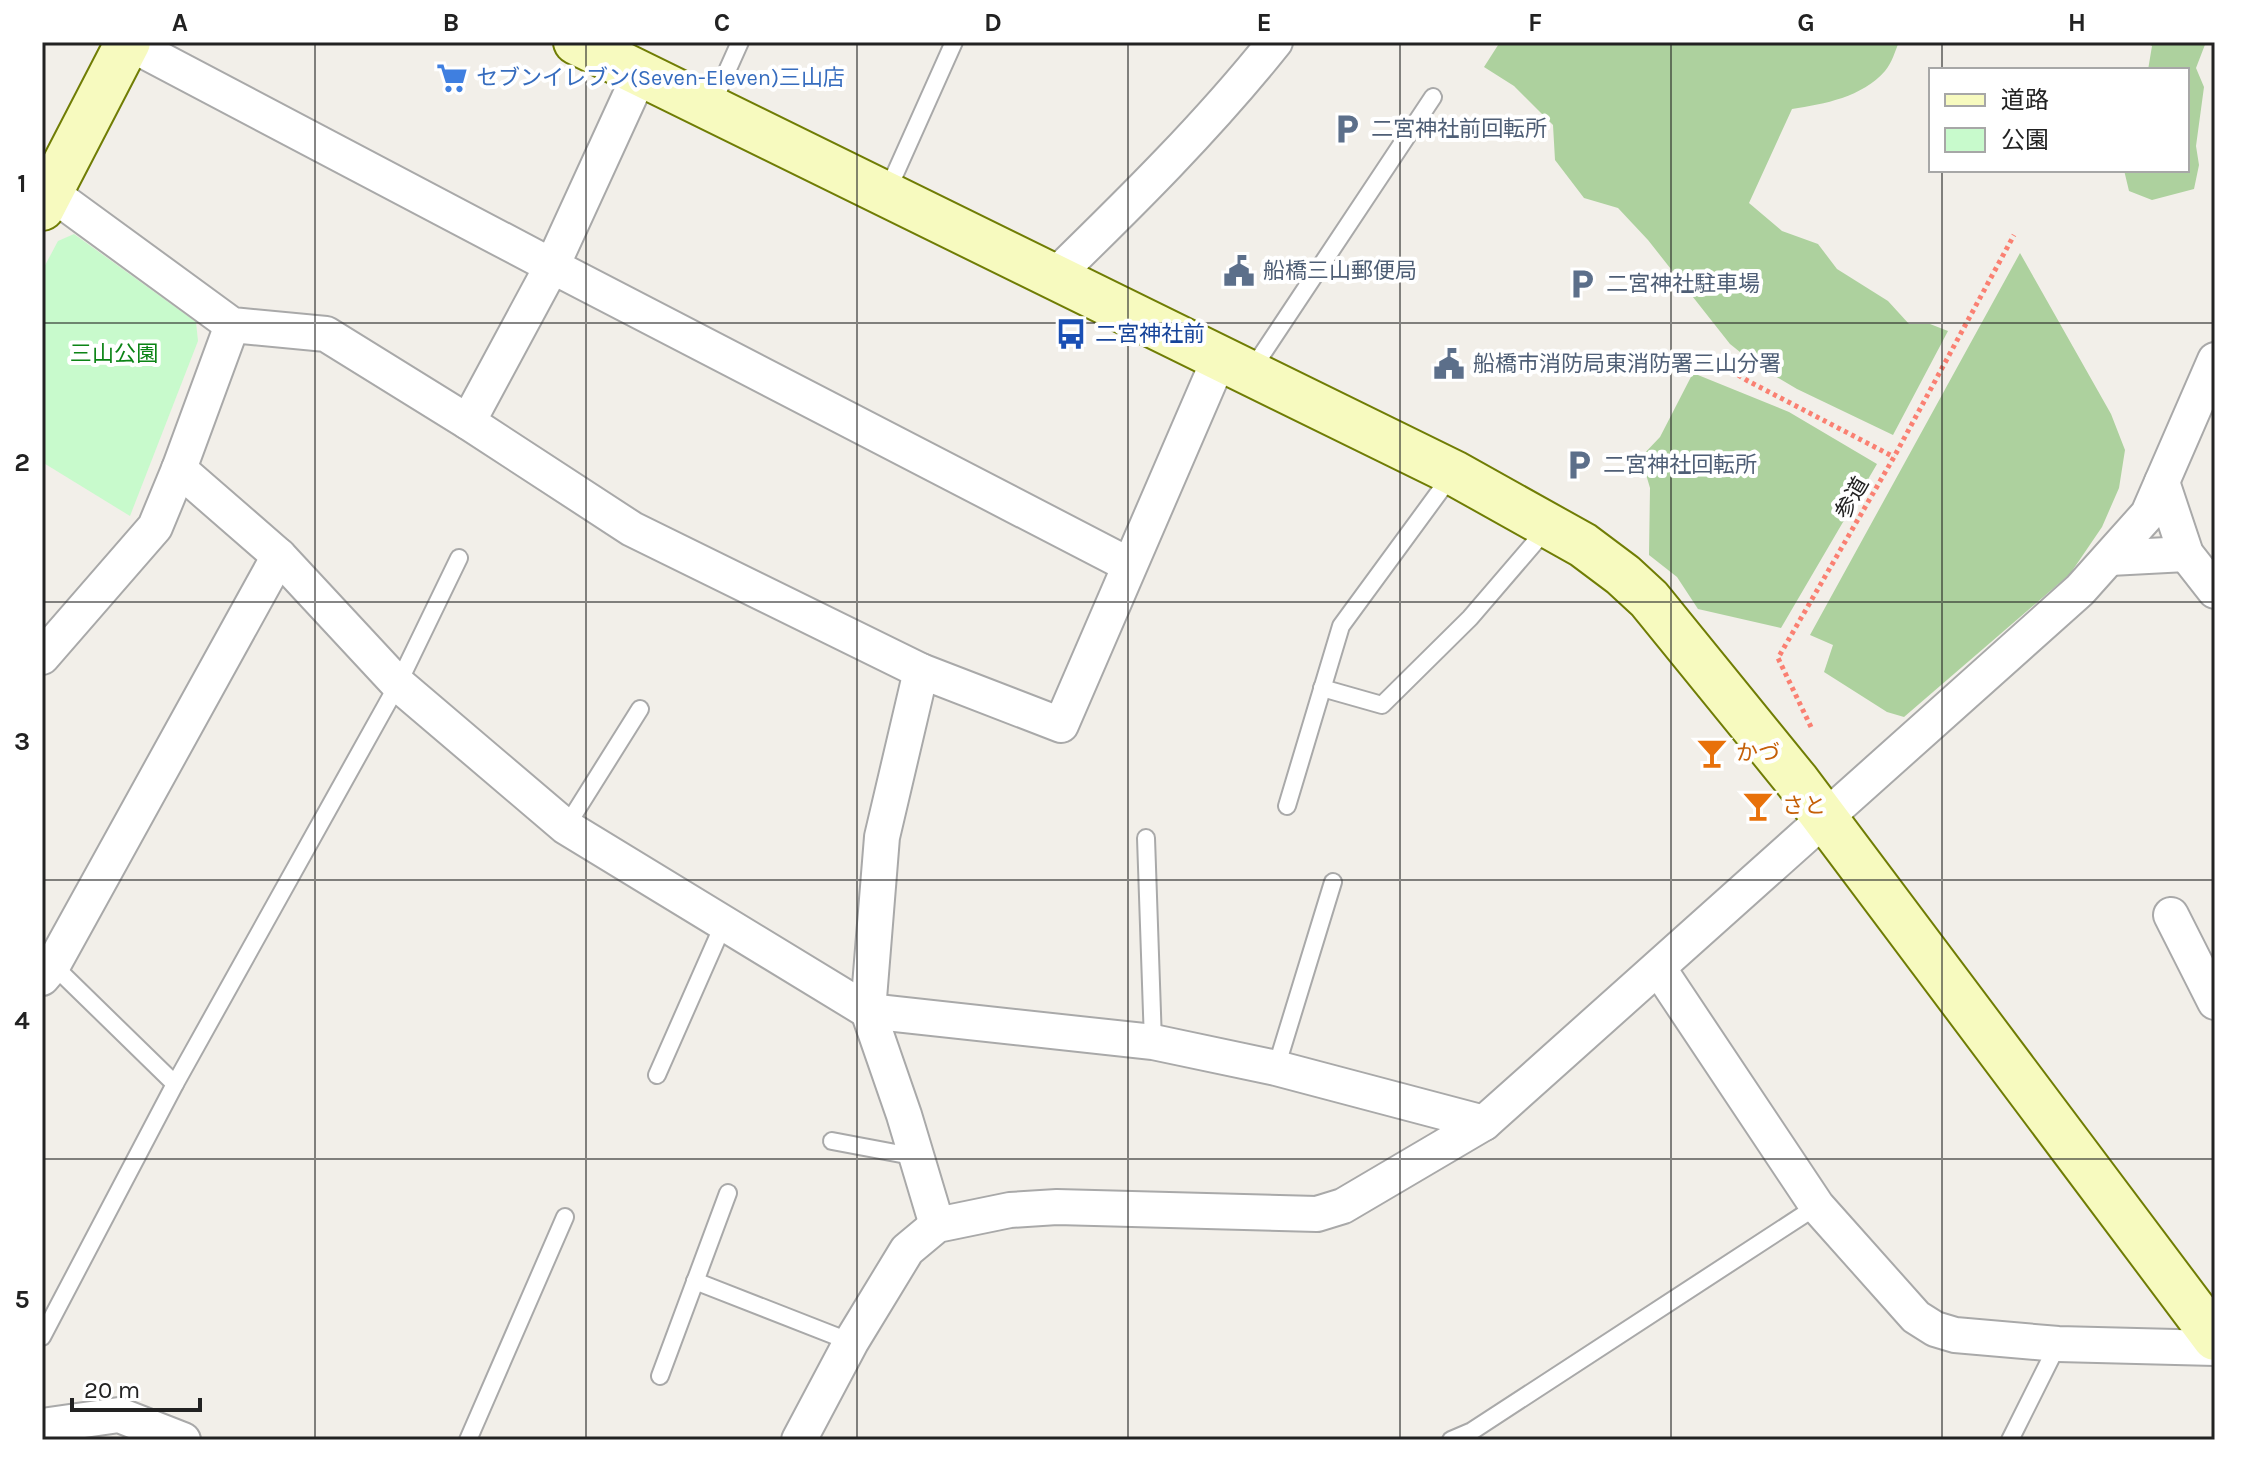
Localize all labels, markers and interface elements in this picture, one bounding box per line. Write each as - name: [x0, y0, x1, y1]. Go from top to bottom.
- text: A: [172, 7, 188, 38]
- text: B: [443, 7, 459, 38]
- text: C: [714, 7, 730, 38]
- text: D: [984, 7, 1002, 38]
- text: E: [1256, 7, 1272, 38]
- text: F: [1528, 7, 1542, 38]
- text: G: [1797, 7, 1815, 38]
- text: H: [2068, 7, 2086, 38]
- supermarket icon: セブンイレブン(Seven-Eleven)三山店: [435, 61, 469, 95]
- place label: セブンイレブン(Seven-Eleven)三山店: [476, 65, 845, 91]
- legend: [1929, 68, 2189, 172]
- text: 道路: [2001, 86, 2049, 114]
- parking icon: 二宮神社前回転所: [1330, 112, 1364, 146]
- place label: 二宮神社前回転所: [1371, 116, 1547, 142]
- text: 公園: [2001, 126, 2049, 154]
- text: 1: [17, 168, 27, 199]
- public building icon: 船橋三山郵便局: [1222, 254, 1256, 288]
- place label: 船橋三山郵便局: [1263, 258, 1417, 284]
- parking icon: 二宮神社駐車場: [1565, 267, 1599, 301]
- place label: 二宮神社駐車場: [1606, 271, 1760, 297]
- bus stop icon: 二宮神社前: [1054, 317, 1088, 351]
- place label: 二宮神社前: [1095, 321, 1205, 347]
- park label: 三山公園: [70, 341, 158, 367]
- public building icon: 船橋市消防局東消防署三山分署: [1432, 347, 1466, 381]
- place label: 船橋市消防局東消防署三山分署: [1473, 351, 1781, 377]
- text: 2: [14, 447, 30, 478]
- parking icon: 二宮神社回転所: [1562, 448, 1596, 482]
- place label: 二宮神社回転所: [1603, 452, 1757, 478]
- street label: 参道: [1830, 472, 1874, 524]
- text: 3: [14, 726, 30, 757]
- bar icon: かづ: [1695, 736, 1729, 770]
- place label: かづ: [1736, 740, 1780, 766]
- bar icon: さと: [1741, 789, 1775, 823]
- place label: さと: [1782, 793, 1826, 819]
- text: 4: [14, 1005, 30, 1036]
- text: 5: [14, 1284, 30, 1315]
- scale bar: [72, 1362, 200, 1412]
- text: 20 m: [84, 1376, 140, 1404]

